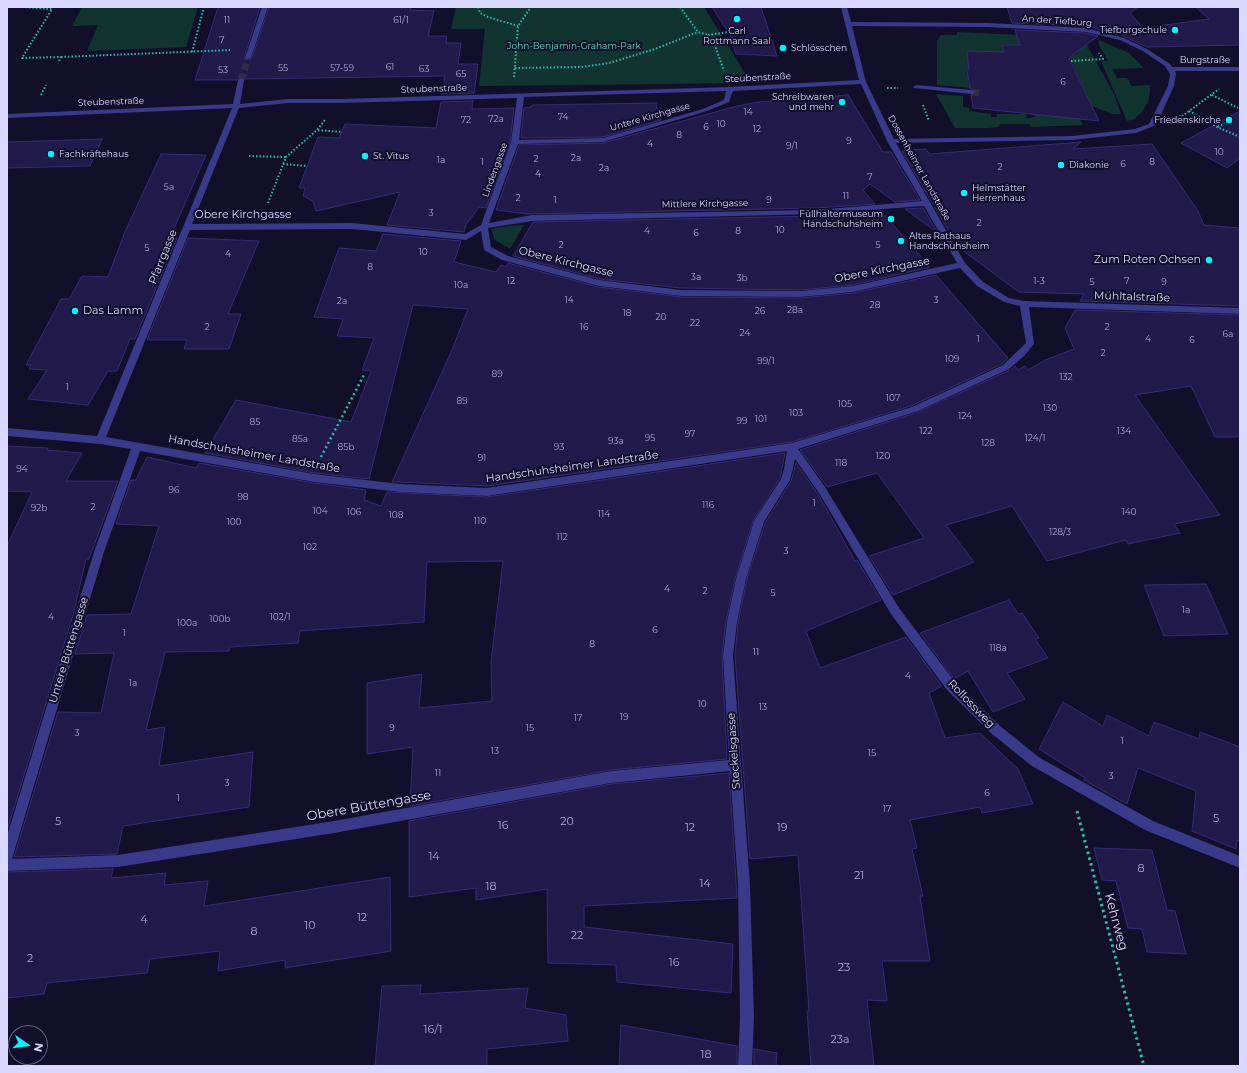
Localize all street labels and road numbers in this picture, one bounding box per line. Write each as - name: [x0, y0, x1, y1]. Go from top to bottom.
- street label: An der Tiefburg: [1022, 13, 1092, 29]
- street label: Burgstraße: [1180, 55, 1230, 65]
- street label: Steubenstraße: [725, 71, 791, 85]
- street label: Steubenstraße: [401, 82, 467, 96]
- street label: Steubenstraße: [78, 95, 144, 109]
- street label: Untere Kirchgasse: [609, 100, 691, 134]
- street label: Dossenheimer Landstraße: [885, 113, 953, 223]
- street label: Lindengasse: [480, 141, 510, 199]
- street label: Mittlere Kirchgasse: [662, 198, 748, 210]
- street label: Obere Kirchgasse: [194, 208, 292, 222]
- street label: Pfarrgasse: [146, 228, 180, 286]
- street label: Obere Kirchgasse: [517, 244, 615, 280]
- street label: Obere Kirchgasse: [833, 254, 931, 286]
- street label: Mühltalstraße: [1094, 289, 1170, 305]
- street label: Handschuhsheimer Landstraße: [167, 432, 341, 476]
- street label: Handschuhsheimer Landstraße: [485, 448, 659, 486]
- street label: Untere Büttengasse: [47, 595, 91, 705]
- street label: Rollossweg: [945, 677, 997, 731]
- street label: Steckelsgasse: [725, 712, 743, 790]
- street label: Obere Büttengasse: [305, 787, 433, 825]
- street label: Kehrweg: [1101, 892, 1131, 952]

